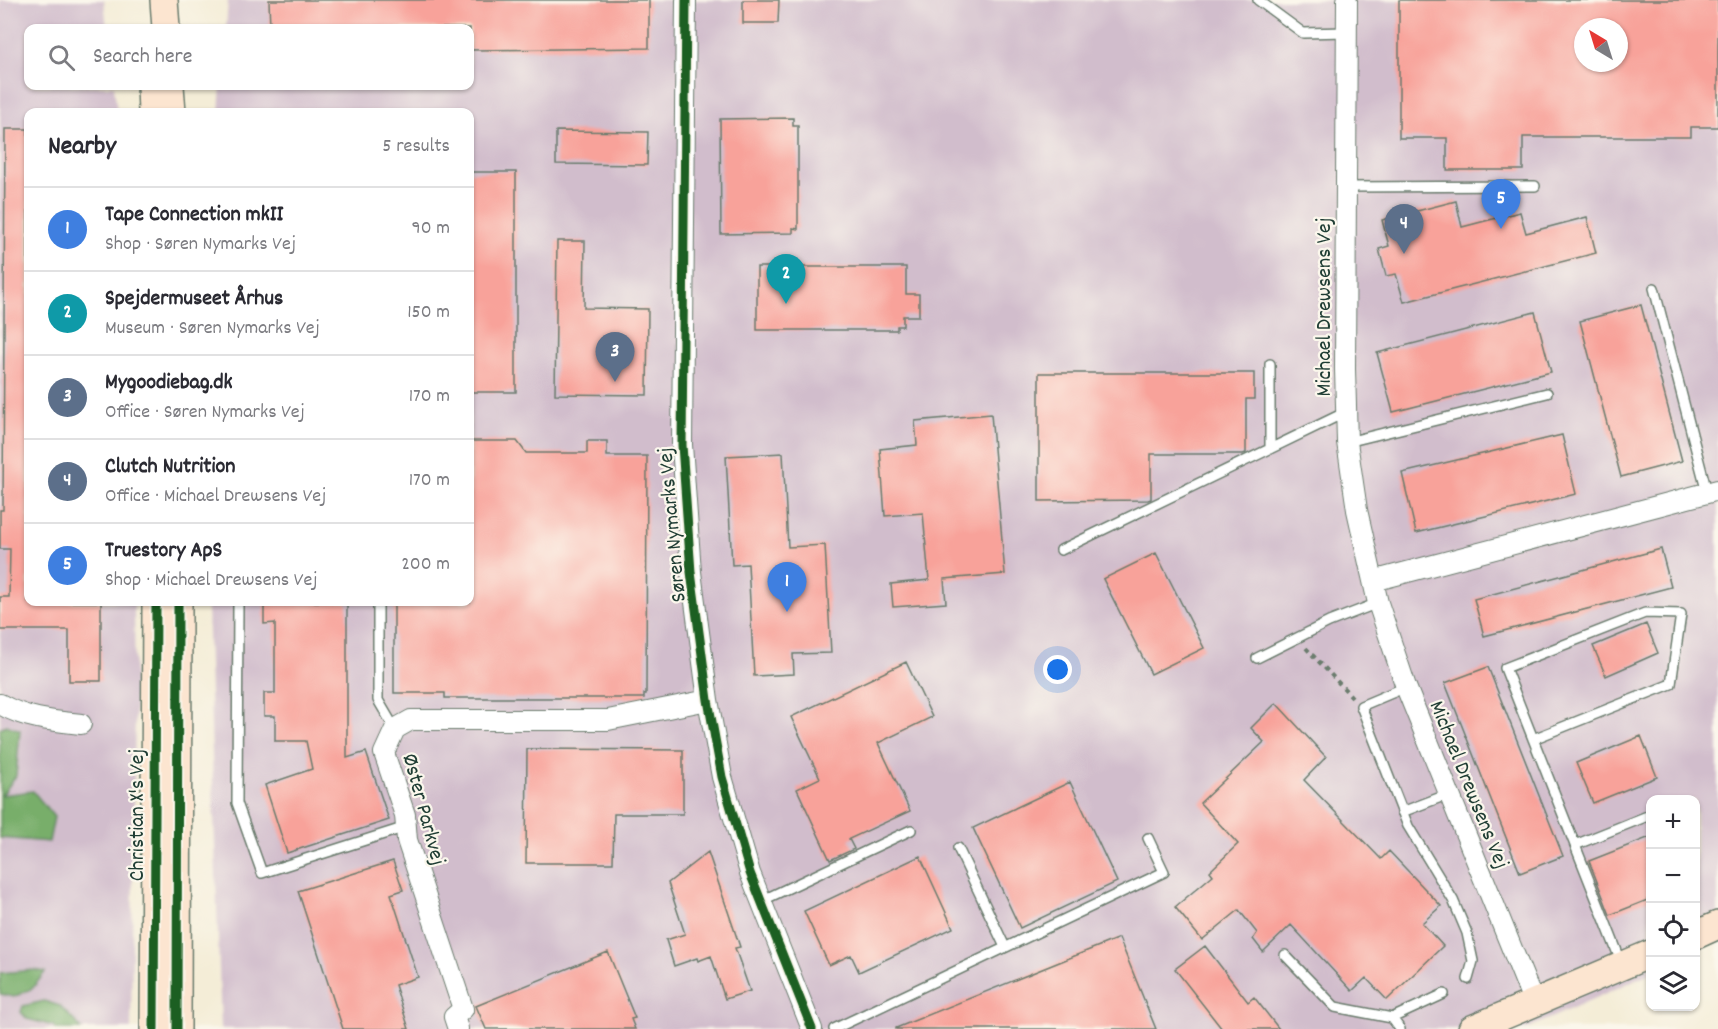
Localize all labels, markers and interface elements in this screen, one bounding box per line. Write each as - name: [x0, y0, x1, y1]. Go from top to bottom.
- north arrow: [1574, 18, 1628, 72]
- search box: [24, 24, 474, 90]
- icon: search: [45, 41, 78, 74]
- text: Search here: [93, 42, 192, 73]
- text: Nearby: [48, 129, 116, 166]
- text: 5 results: [382, 133, 450, 161]
- pin: 5: [1482, 180, 1520, 229]
- text: Tape Connection mkII: [105, 200, 283, 231]
- pin: 4: [1384, 204, 1424, 254]
- text: 1: [65, 215, 70, 243]
- text: 90 m: [412, 215, 450, 243]
- street label: Michael Drewsens Vej: [1310, 218, 1341, 396]
- text: Shop · Søren Nymarks Vej: [105, 231, 296, 259]
- pin: 2: [766, 254, 806, 304]
- text: Spejdermuseet Århus: [105, 284, 283, 315]
- text: 2: [63, 299, 72, 327]
- text: 150 m: [407, 299, 450, 327]
- text: Museum · Søren Nymarks Vej: [105, 315, 320, 343]
- pin: 3: [596, 332, 634, 382]
- text: Mygoodiebag.dk: [105, 368, 233, 399]
- text: 3: [63, 383, 72, 411]
- text: 170 m: [409, 383, 450, 411]
- text: Office · Søren Nymarks Vej: [105, 399, 305, 427]
- street label: Søren Nymarks Vej: [651, 446, 696, 603]
- text: Clutch Nutrition: [105, 452, 235, 483]
- text: 4: [63, 467, 72, 495]
- text: 170 m: [409, 467, 450, 495]
- text: Office · Michael Drewsens Vej: [105, 483, 326, 511]
- text: Truestory ApS: [105, 536, 222, 567]
- text: 5: [63, 551, 72, 579]
- text: 200 m: [401, 551, 450, 579]
- pin: 1: [768, 562, 806, 612]
- text: Shop · Michael Drewsens Vej: [105, 567, 317, 595]
- your location: [1043, 655, 1072, 684]
- street label: Michael Drewsens Vej: [1420, 697, 1516, 874]
- street label: Christian X's Vej: [123, 749, 154, 881]
- street label: Øster Parkvej: [393, 751, 452, 869]
- map controls: [1646, 795, 1700, 1011]
- button: +: [1646, 795, 1700, 849]
- button: −: [1646, 849, 1700, 903]
- button: locate: [1646, 903, 1700, 957]
- button: layers: [1646, 957, 1700, 1011]

